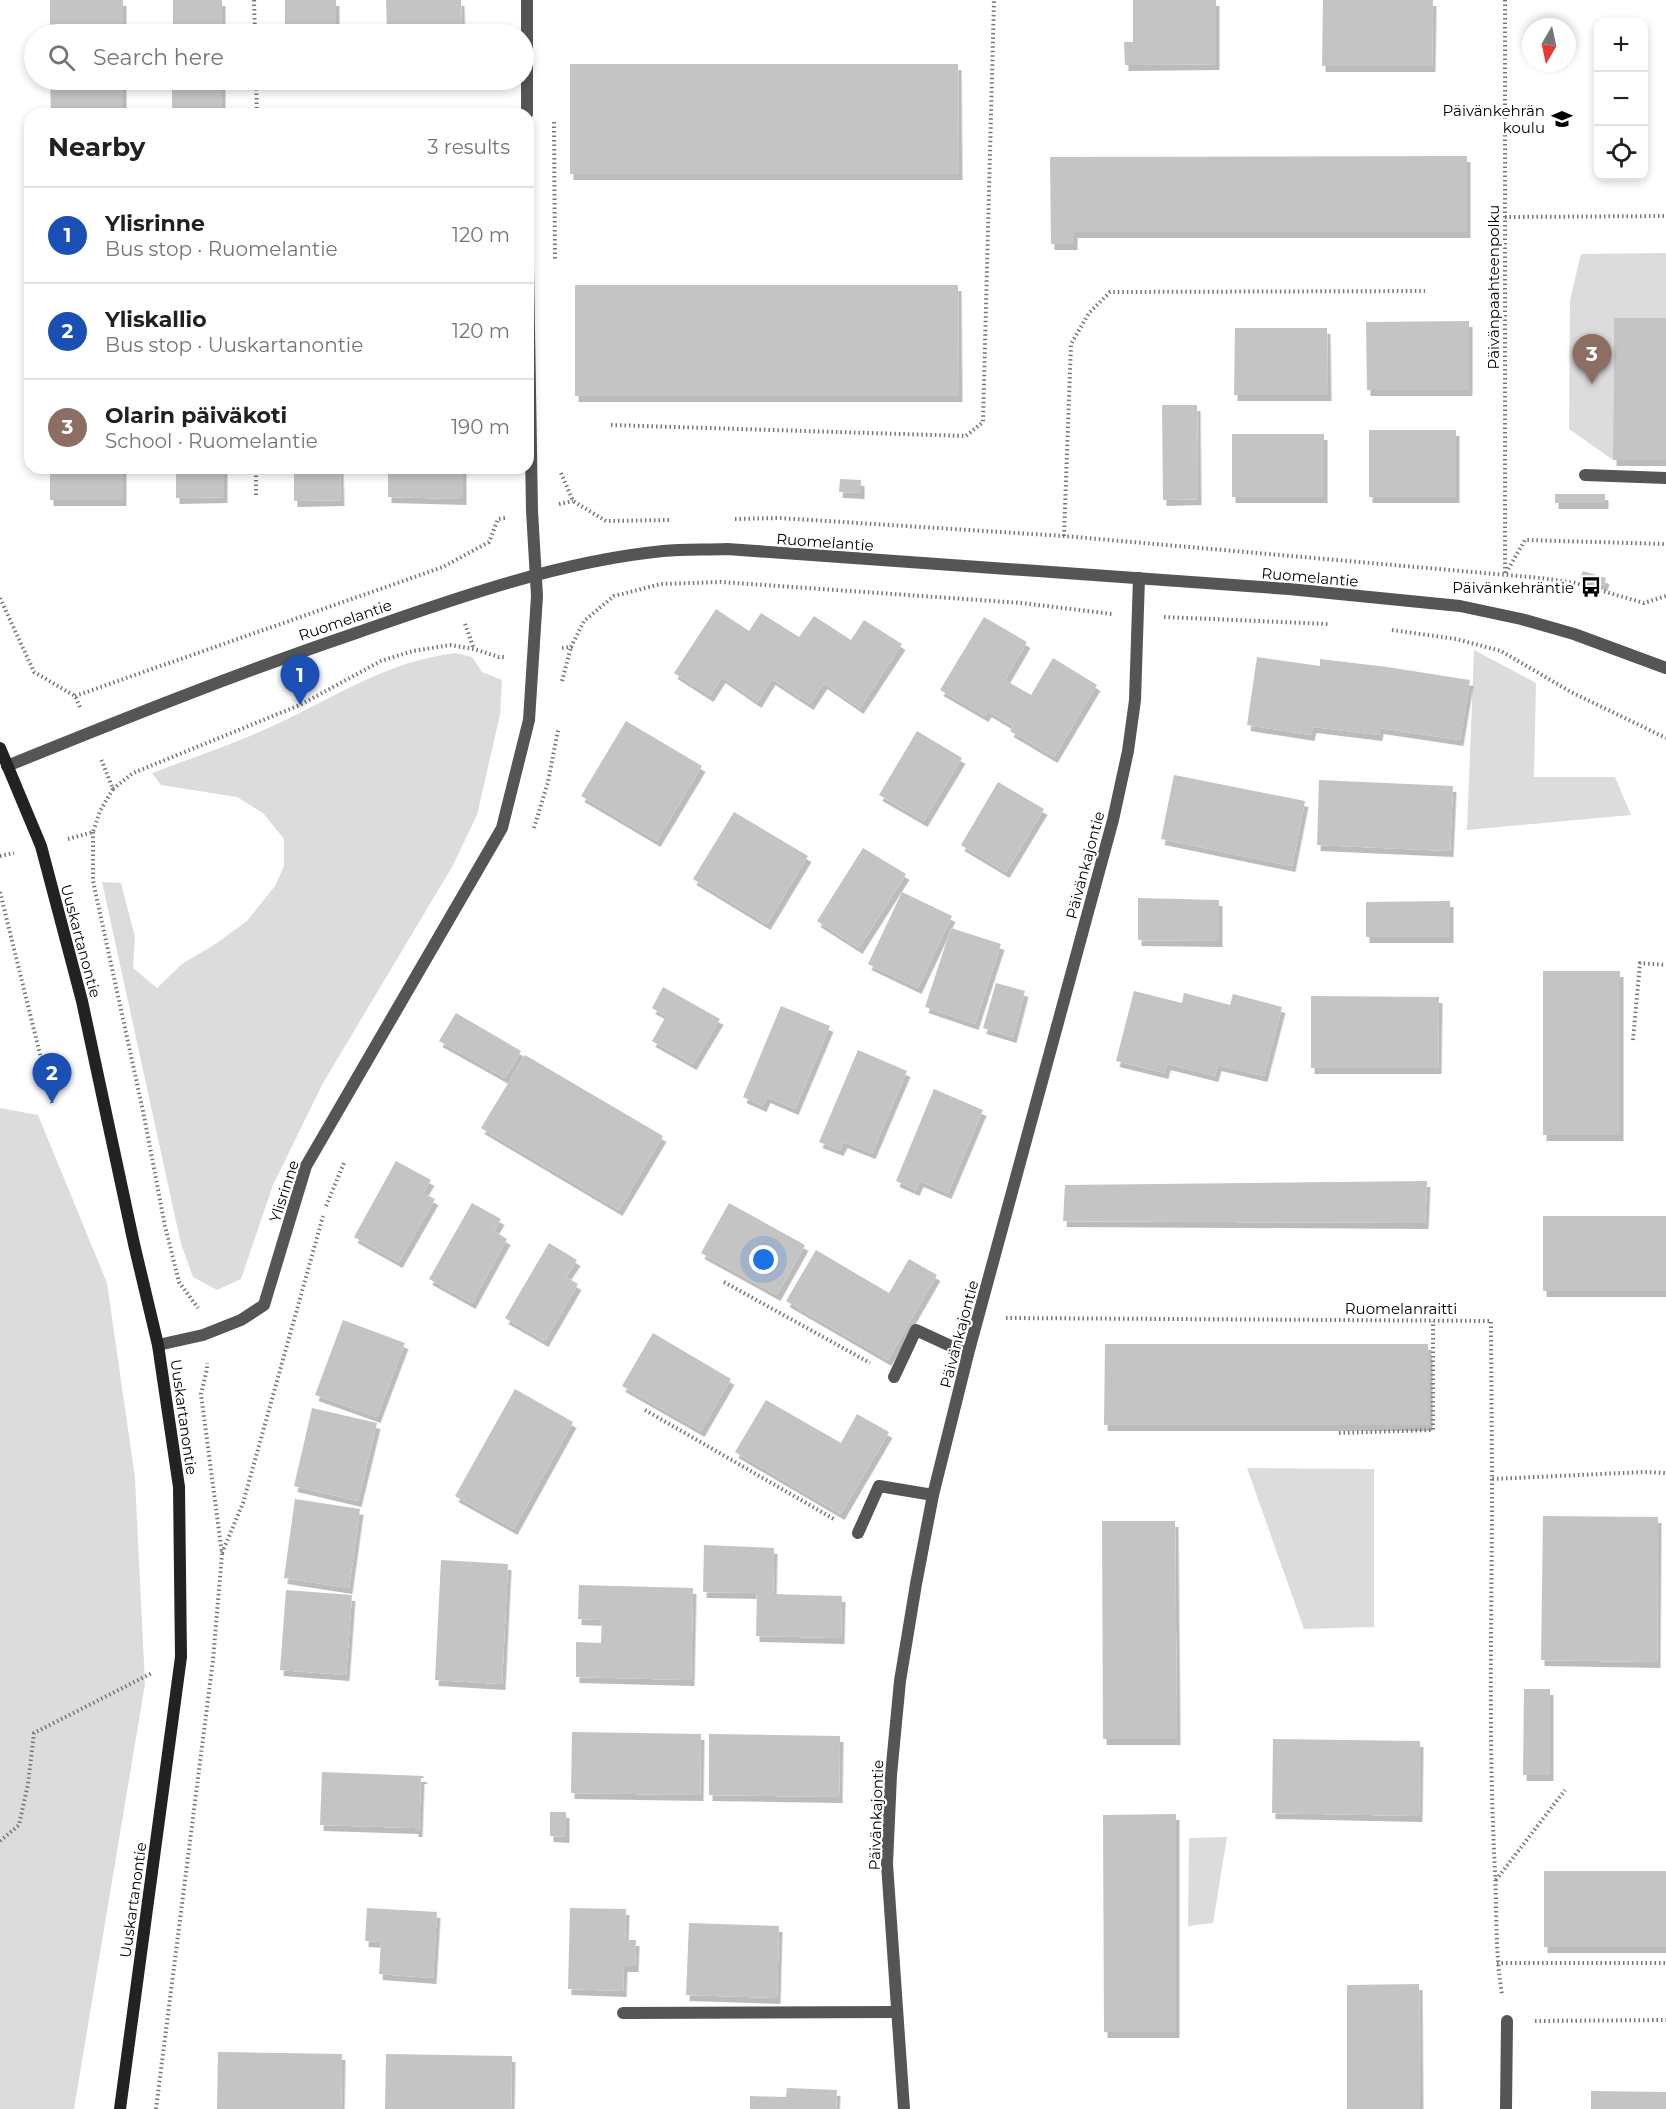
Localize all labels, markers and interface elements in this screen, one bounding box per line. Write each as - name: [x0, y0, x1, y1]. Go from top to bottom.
- north arrow: [1522, 18, 1576, 72]
- map controls: [1594, 18, 1648, 180]
- button: +: [1594, 18, 1648, 72]
- search box: [24, 24, 534, 90]
- icon: search: [45, 41, 78, 74]
- text: Search here: [93, 44, 224, 71]
- button: −: [1594, 72, 1648, 126]
- place label: Päivänkehrän koulu: [1442, 101, 1545, 137]
- school or university icon: Päivänkehrän koulu: [1550, 107, 1574, 131]
- button: locate: [1594, 126, 1648, 180]
- text: Nearby: [48, 131, 145, 163]
- text: 3 results: [427, 135, 510, 159]
- street label: Päivänpaahteenpolku: [1484, 205, 1503, 369]
- text: Ylisrinne: [105, 210, 205, 237]
- text: 1: [64, 223, 71, 247]
- text: 120 m: [452, 223, 510, 247]
- text: Bus stop · Ruomelantie: [105, 237, 338, 261]
- text: Yliskallio: [105, 306, 207, 333]
- text: 2: [62, 319, 73, 343]
- text: 120 m: [452, 319, 510, 343]
- text: Bus stop · Uuskartanontie: [105, 333, 363, 357]
- pin: 3: [1572, 334, 1612, 384]
- text: Olarin päiväkoti: [105, 402, 287, 429]
- text: 3: [62, 415, 73, 439]
- text: 190 m: [451, 415, 510, 439]
- text: School · Ruomelantie: [105, 429, 318, 453]
- street label: Ruomelantie: [776, 529, 874, 555]
- street label: Ruomelantie: [1261, 563, 1359, 591]
- bus stop icon: Päivänkehräntie: [1579, 575, 1603, 599]
- place label: Päivänkehräntie: [1452, 578, 1574, 597]
- street label: Ruomelantie: [296, 595, 394, 645]
- pin: 1: [280, 656, 320, 705]
- street label: Päivänkajontie: [1061, 809, 1109, 921]
- street label: Uuskartanontie: [57, 882, 105, 1000]
- pin: 2: [32, 1054, 72, 1103]
- street label: Ylisrinne: [265, 1158, 303, 1224]
- your location: [749, 1245, 778, 1274]
- street label: Päivänkajontie: [935, 1278, 983, 1390]
- street label: Ruomelanraitti: [1345, 1299, 1457, 1318]
- street label: Uuskartanontie: [166, 1358, 202, 1476]
- street label: Päivänkajontie: [865, 1759, 887, 1871]
- street label: Uuskartanontie: [115, 1841, 151, 1959]

